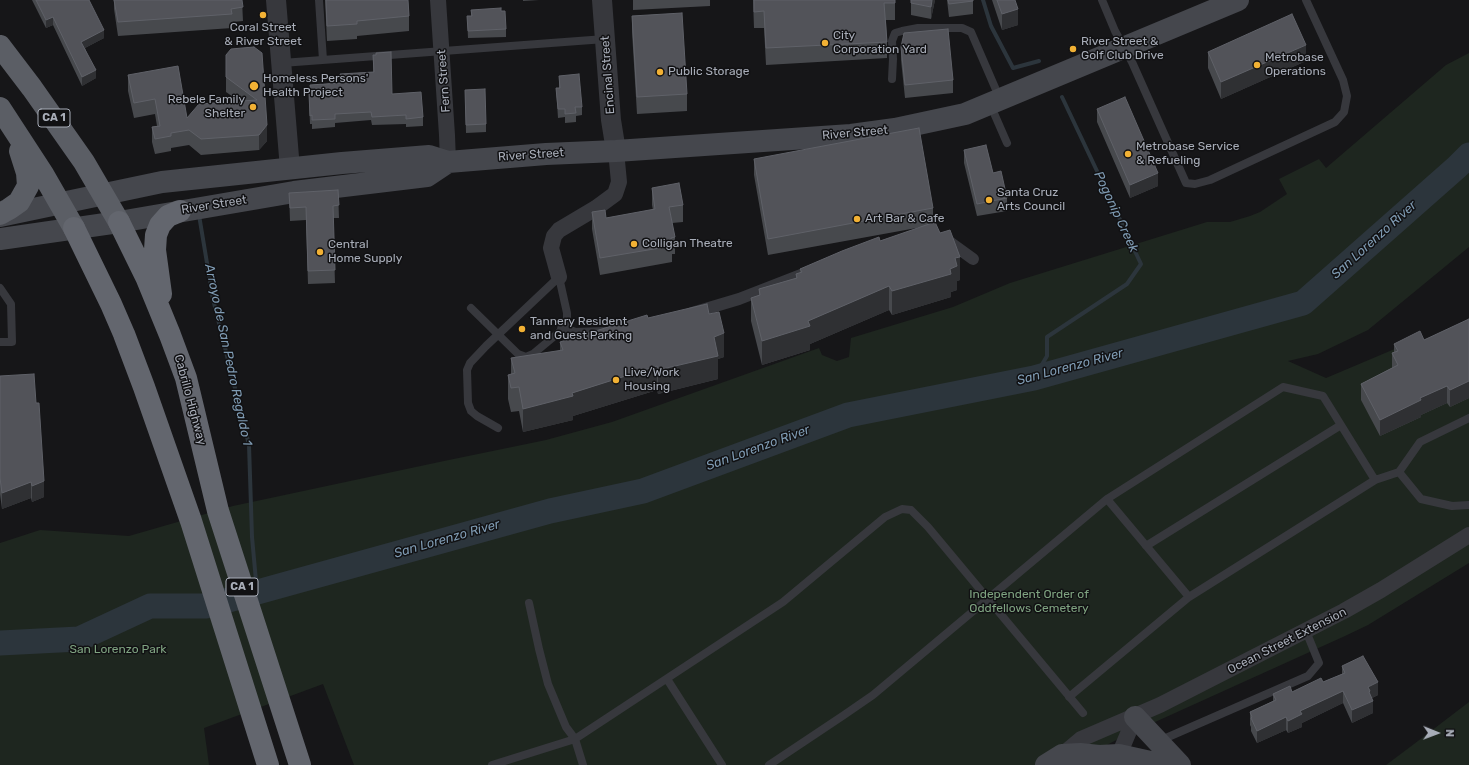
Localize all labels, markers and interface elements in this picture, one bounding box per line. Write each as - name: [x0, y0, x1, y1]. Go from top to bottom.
- marker: Coral Street & River Street: [258, 10, 268, 20]
- place label: Coral Street & River Street: [224, 21, 302, 49]
- place label: City Corporation Yard: [833, 29, 927, 57]
- street label: Encinal Street: [598, 35, 618, 115]
- place label: River Street & Golf Club Drive: [1081, 35, 1164, 63]
- marker: City Corporation Yard: [820, 38, 830, 48]
- marker: River Street & Golf Club Drive: [1068, 44, 1078, 54]
- street label: Fern Street: [435, 49, 453, 113]
- place label: Metrobase Operations: [1265, 51, 1326, 79]
- marker: Metrobase Operations: [1252, 60, 1262, 70]
- place label: Public Storage: [668, 65, 749, 79]
- marker: Public Storage: [655, 67, 665, 77]
- place label: Homeless Persons' Health Project: [263, 72, 368, 100]
- marker: Homeless Persons' Health Project: [248, 80, 260, 92]
- place label: Rebele Family Shelter: [168, 93, 245, 121]
- marker: Rebele Family Shelter: [248, 102, 258, 112]
- road number: CA 1: [38, 109, 70, 127]
- street label: River Street: [821, 123, 889, 143]
- place label: Metrobase Service & Refueling: [1136, 140, 1239, 168]
- street label: River Street: [498, 146, 564, 164]
- marker: Metrobase Service & Refueling: [1123, 149, 1133, 159]
- water label: Pogonip Creek: [1090, 169, 1142, 255]
- place label: Santa Cruz Arts Council: [997, 186, 1065, 214]
- street label: River Street: [180, 193, 248, 217]
- marker: Santa Cruz Arts Council: [984, 195, 994, 205]
- water label: San Lorenzo River: [1328, 198, 1420, 282]
- place label: Art Bar & Cafe: [865, 212, 944, 226]
- marker: Art Bar & Cafe: [852, 214, 862, 224]
- place label: Colligan Theatre: [642, 237, 733, 251]
- place label: Central Home Supply: [328, 238, 402, 266]
- marker: Colligan Theatre: [629, 239, 639, 249]
- marker: Central Home Supply: [315, 247, 325, 257]
- water label: Arroyo de San Pedro Regaldo 1: [201, 263, 255, 447]
- place label: Tannery Resident and Guest Parking: [530, 315, 632, 343]
- marker: Tannery Resident and Guest Parking: [517, 324, 527, 334]
- water label: San Lorenzo River: [1015, 345, 1125, 389]
- street label: Cabrillo Highway: [171, 353, 209, 447]
- place label: Live/Work Housing: [624, 366, 680, 394]
- marker: Live/Work Housing: [611, 375, 621, 385]
- water label: San Lorenzo River: [704, 422, 812, 474]
- water label: San Lorenzo River: [392, 516, 502, 562]
- road number: CA 1: [226, 578, 258, 596]
- park label: Independent Order of Oddfellows Cemetery: [969, 588, 1089, 616]
- street label: Ocean Street Extension: [1225, 605, 1349, 677]
- park label: San Lorenzo Park: [69, 643, 167, 657]
- north arrow: [1417, 713, 1457, 753]
- text: N: [1443, 729, 1456, 737]

